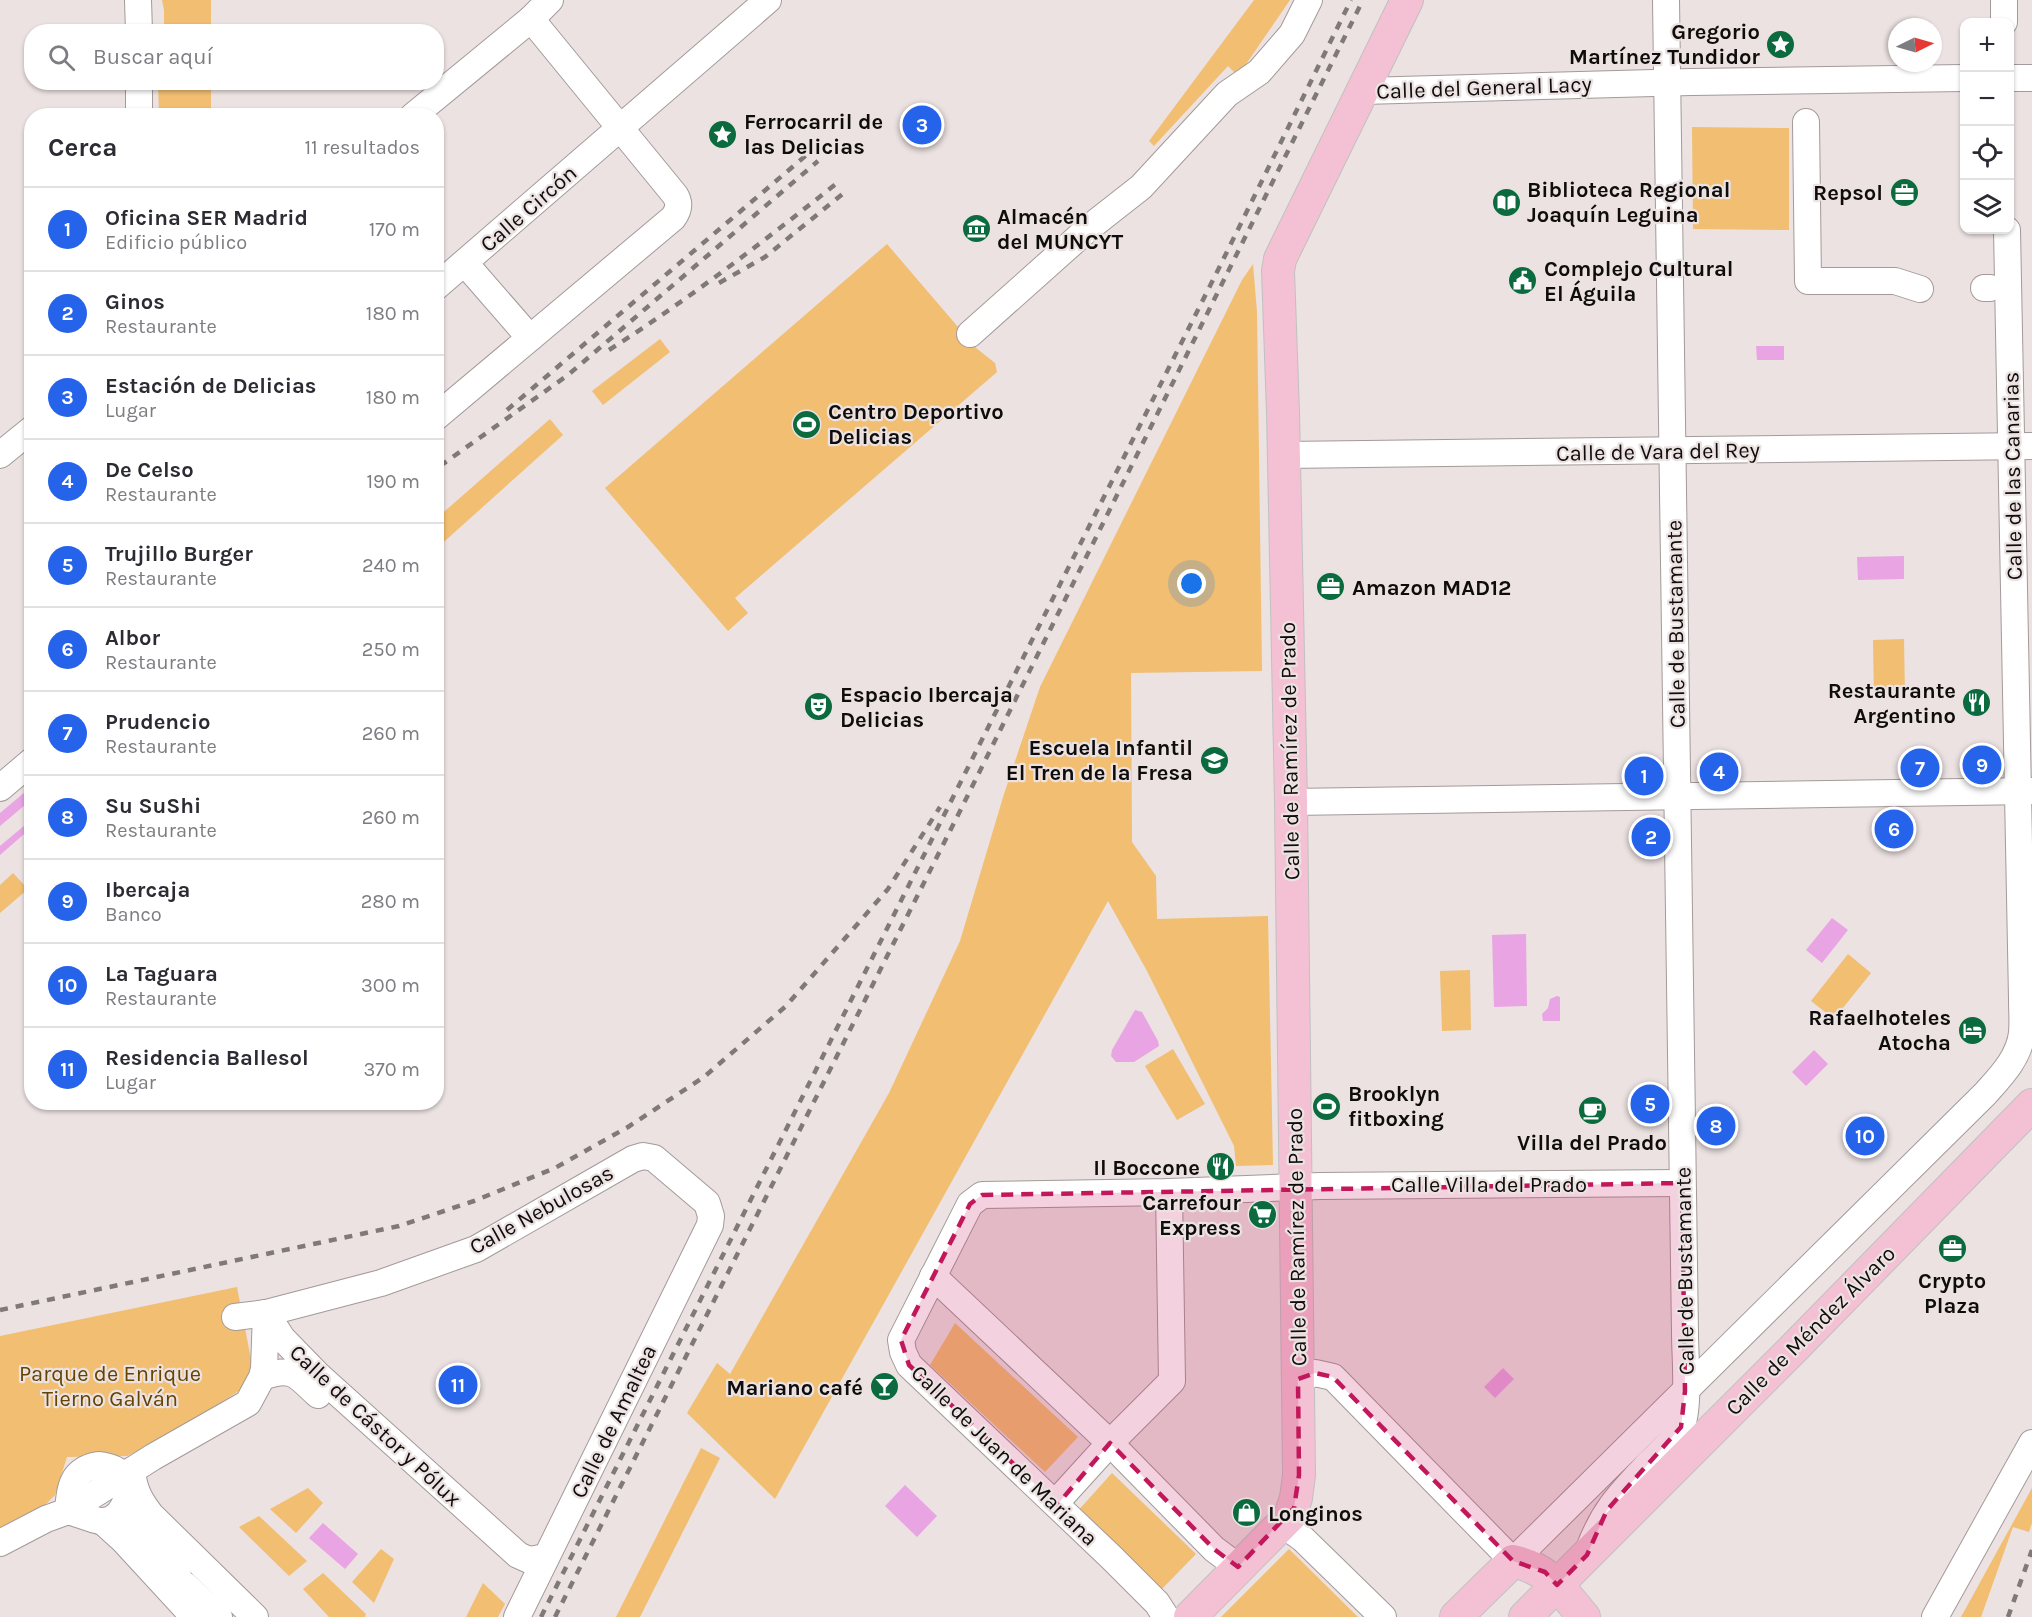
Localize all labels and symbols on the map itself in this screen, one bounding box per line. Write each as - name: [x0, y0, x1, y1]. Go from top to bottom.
- north arrow: [1888, 18, 1942, 72]
- place label: Gregorio Martínez Tundidor: [1569, 19, 1760, 70]
- place icon: Gregorio Martínez Tundidor: [1765, 28, 1797, 60]
- street label: Calle del General Lacy: [1376, 71, 1592, 105]
- pin: 3: [902, 102, 942, 148]
- place label: Ferrocarril de las Delicias: [744, 109, 883, 160]
- place icon: Ferrocarril de las Delicias: [707, 118, 739, 150]
- street label: Calle Circón: [475, 160, 582, 258]
- office icon: Repsol: [1888, 176, 1920, 208]
- place label: Biblioteca Regional Joaquín Leguina: [1527, 177, 1730, 228]
- place label: Repsol: [1813, 180, 1883, 206]
- library icon: Biblioteca Regional Joaquín Leguina: [1490, 186, 1522, 218]
- place label: Almacén del MUNCYT: [997, 204, 1123, 255]
- museum icon: Almacén del MUNCYT: [960, 213, 992, 245]
- place label: Complejo Cultural El Águila: [1544, 256, 1734, 307]
- public building icon: Complejo Cultural El Águila: [1507, 265, 1539, 297]
- street label: Calle de las Canarias: [1998, 372, 2028, 580]
- place label: Centro Deportivo Delicias: [828, 399, 1004, 450]
- sports icon: Centro Deportivo Delicias: [791, 408, 823, 440]
- street label: Calle de Vara del Rey: [1556, 437, 1760, 467]
- street label: Calle de Bustamante: [1661, 520, 1691, 728]
- your location: [1177, 569, 1206, 598]
- office icon: Amazon MAD12: [1315, 571, 1347, 603]
- place label: Amazon MAD12: [1352, 575, 1511, 601]
- street label: Calle de Ramírez de Prado: [1275, 622, 1305, 880]
- place label: Restaurante Argentino: [1828, 678, 1956, 729]
- place label: Espacio Ibercaja Delicias: [840, 682, 1013, 733]
- restaurant icon: Restaurante Argentino: [1961, 687, 1993, 719]
- theatre icon: Espacio Ibercaja Delicias: [803, 691, 835, 723]
- place label: Escuela Infantil El Tren de la Fresa: [1006, 735, 1193, 786]
- pin: 9: [1962, 742, 2002, 788]
- school or university icon: Escuela Infantil El Tren de la Fresa: [1198, 744, 1230, 776]
- pin: 7: [1900, 746, 1940, 790]
- pin: 4: [1700, 750, 1738, 794]
- pin: 1: [1624, 754, 1664, 798]
- pin: 6: [1874, 806, 1914, 852]
- pin: 2: [1632, 814, 1670, 860]
- place label: Rafaelhoteles Atocha: [1808, 1005, 1951, 1056]
- hotel icon: Rafaelhoteles Atocha: [1956, 1014, 1988, 1046]
- place label: Brooklyn fitboxing: [1348, 1081, 1444, 1132]
- pin: 5: [1630, 1082, 1670, 1126]
- sports icon: Brooklyn fitboxing: [1311, 1090, 1343, 1122]
- cafe icon: Villa del Prado: [1576, 1094, 1608, 1126]
- pin: 8: [1696, 1104, 1736, 1148]
- street label: Calle de Ramírez de Prado: [1282, 1108, 1312, 1366]
- pin: 10: [1846, 1114, 1884, 1158]
- place label: Villa del Prado: [1517, 1130, 1667, 1156]
- restaurant icon: Il Boccone: [1205, 1151, 1237, 1183]
- place label: Il Boccone: [1093, 1155, 1200, 1181]
- street label: Calle Nebulosas: [465, 1160, 618, 1260]
- street label: Calle de Bustamante: [1670, 1167, 1700, 1375]
- street label: Calle Villa del Prado: [1391, 1172, 1587, 1198]
- place label: Carrefour Express: [1142, 1190, 1241, 1241]
- supermarket icon: Carrefour Express: [1246, 1199, 1278, 1231]
- office icon: Crypto Plaza: [1936, 1232, 1968, 1264]
- street label: Calle de Méndez Álvaro: [1720, 1240, 1901, 1421]
- place label: Crypto Plaza: [1918, 1268, 1986, 1319]
- street label: Calle de Cástor y Pólux: [284, 1339, 466, 1512]
- street label: Calle de Amaltea: [566, 1341, 662, 1502]
- street label: Calle de Juan de Mariana: [906, 1360, 1103, 1552]
- park label: Parque de Enrique Tierno Galván: [19, 1361, 201, 1412]
- pin: 11: [438, 1362, 478, 1408]
- bar icon: Mariano café: [868, 1371, 900, 1403]
- place label: Mariano café: [726, 1375, 863, 1401]
- shop icon: Longinos: [1231, 1497, 1263, 1529]
- place label: Longinos: [1268, 1501, 1363, 1527]

